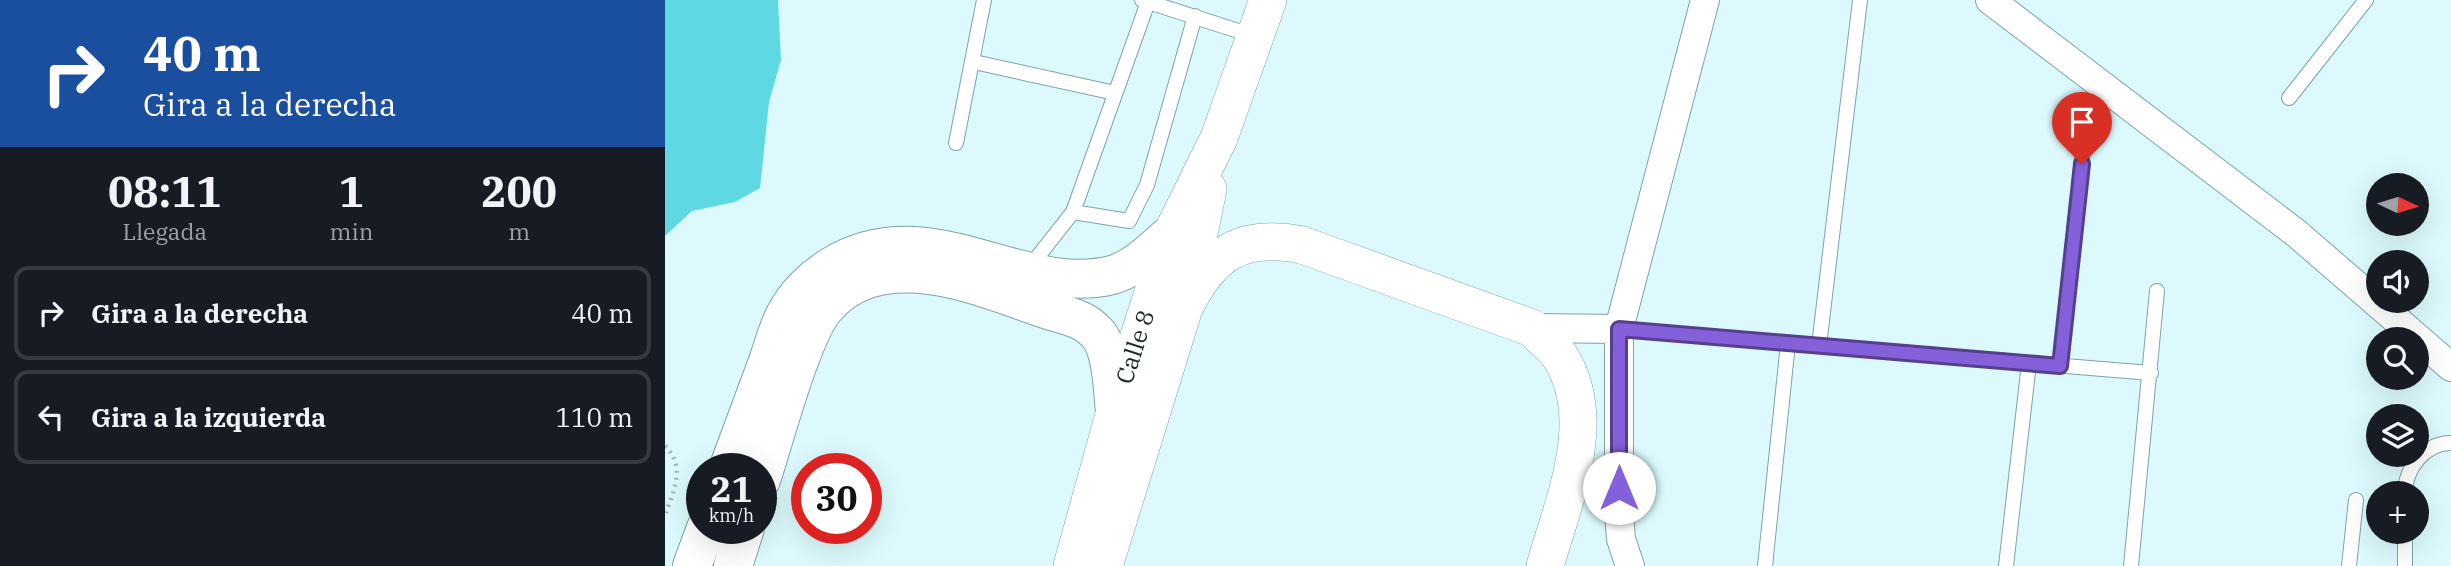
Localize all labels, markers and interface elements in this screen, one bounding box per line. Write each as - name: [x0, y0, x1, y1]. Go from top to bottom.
- text: 40 m: [143, 21, 261, 84]
- icon: right: [28, 28, 119, 119]
- text: Gira a la derecha: [143, 83, 397, 125]
- pin: [2052, 92, 2112, 164]
- icon: arrive: [2063, 103, 2101, 141]
- text: 08:11: [108, 164, 222, 219]
- text: 1: [339, 164, 364, 219]
- text: 200: [481, 164, 557, 219]
- north arrow: [2366, 173, 2429, 236]
- map controls: [2366, 173, 2429, 544]
- text: Llegada: [123, 216, 207, 246]
- text: min: [330, 216, 373, 246]
- text: m: [508, 216, 530, 246]
- button: sound: [2366, 250, 2429, 313]
- icon: right: [32, 294, 70, 332]
- text: Gira a la derecha: [91, 296, 308, 330]
- text: 40 m: [571, 296, 633, 330]
- street label: Calle 8: [1108, 306, 1161, 388]
- button: search: [2366, 327, 2429, 390]
- icon: left: [32, 398, 70, 436]
- text: Gira a la izquierda: [91, 400, 326, 434]
- text: 110 m: [555, 400, 633, 434]
- button: layers: [2366, 404, 2429, 467]
- position arrow: [1582, 451, 1656, 525]
- speed limit sign: 30: [791, 453, 882, 544]
- text: 21: [710, 466, 753, 512]
- button: +: [2366, 481, 2429, 544]
- text: km/h: [709, 504, 754, 527]

